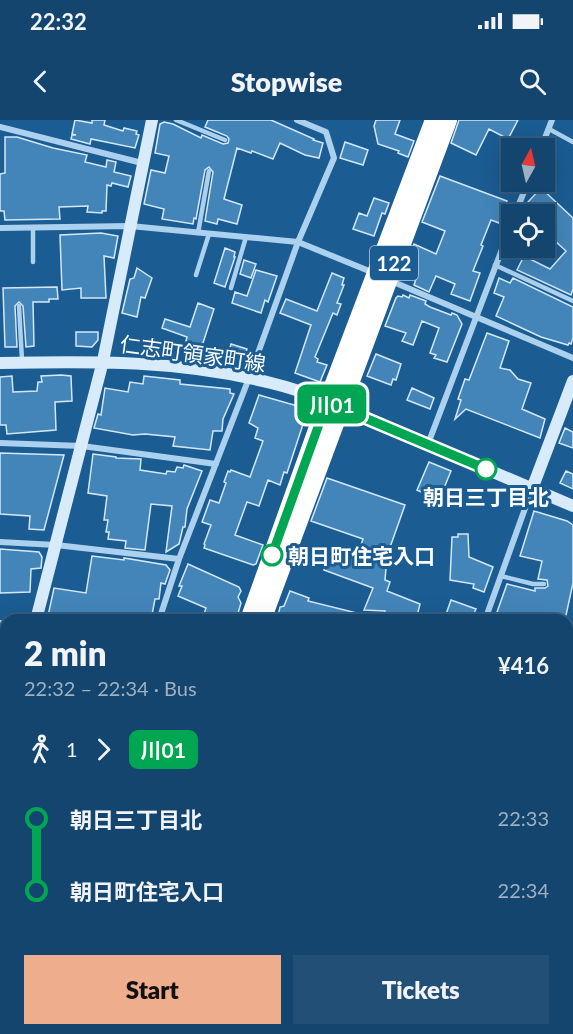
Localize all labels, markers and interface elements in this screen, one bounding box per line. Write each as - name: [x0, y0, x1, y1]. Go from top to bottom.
- text: 22:32: [30, 8, 87, 35]
- icon: back: [24, 65, 57, 98]
- text: Stopwise: [231, 65, 342, 98]
- icon: search: [516, 65, 549, 98]
- north arrow: [501, 138, 555, 192]
- map controls: [501, 138, 555, 258]
- button: locate: [501, 204, 555, 258]
- road number: 122: [370, 246, 418, 280]
- street label: 仁志町領家町線: [118, 330, 268, 376]
- line badge: 川01: [298, 384, 366, 424]
- text: 川01: [309, 392, 355, 417]
- marker: 朝日三丁目北: [475, 458, 497, 480]
- place label: 朝日三丁目北: [423, 484, 549, 509]
- place label: 朝日町住宅入口: [288, 543, 435, 568]
- marker: 朝日町住宅入口: [261, 544, 283, 566]
- text: 2 min: [24, 633, 106, 673]
- text: ¥416: [498, 652, 549, 679]
- text: 22:32 – 22:34 · Bus: [24, 676, 197, 700]
- icon: walk: [24, 733, 57, 766]
- icon: forward: [87, 733, 120, 766]
- text: 1: [66, 737, 78, 761]
- text: 川01: [141, 737, 186, 762]
- text: 朝日三丁目北: [70, 806, 202, 833]
- text: 22:33: [498, 806, 549, 830]
- text: 朝日町住宅入口: [70, 878, 224, 905]
- text: 22:34: [498, 878, 549, 902]
- button: Start: [24, 955, 281, 1024]
- button: Tickets: [293, 955, 549, 1024]

